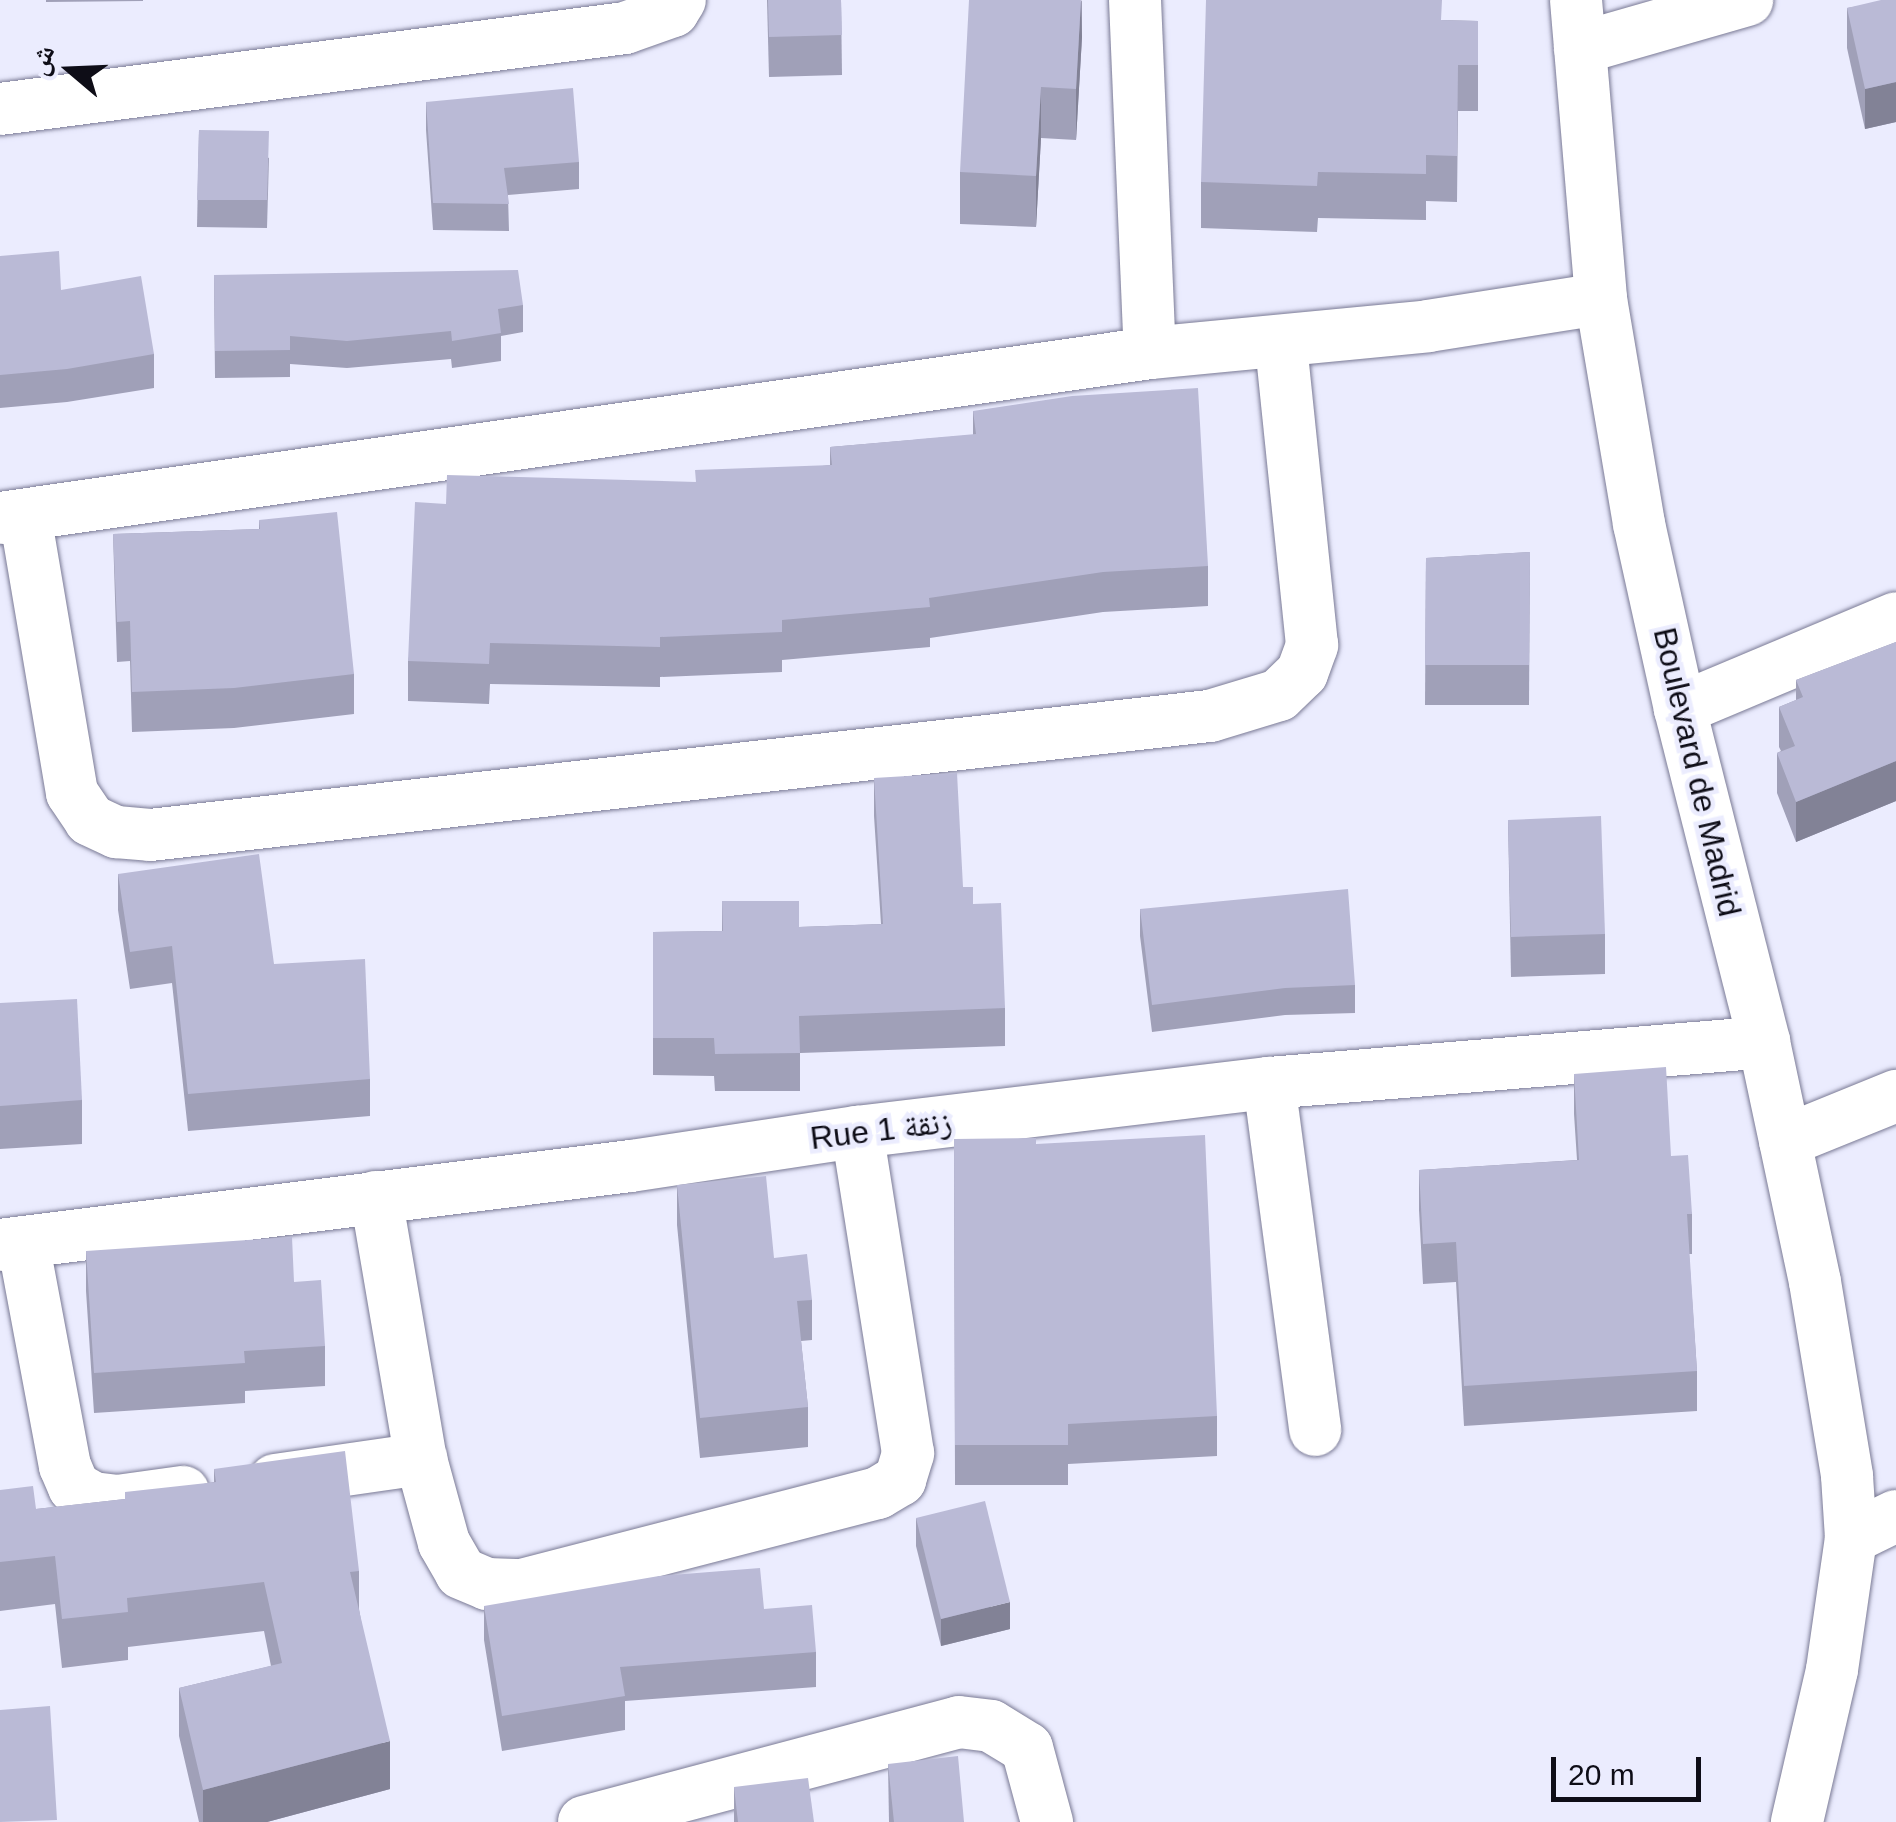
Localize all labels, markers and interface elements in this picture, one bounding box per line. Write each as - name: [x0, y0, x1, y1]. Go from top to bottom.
- north arrow: [20, 20, 120, 120]
- text: ش: [22, 41, 61, 79]
- street label: Boulevard de Madrid: [1645, 624, 1749, 920]
- street label: Rue 1 زنقة: [808, 1102, 954, 1158]
- scale bar: [1556, 1737, 1706, 1799]
- text: 20 m: [1568, 1758, 1635, 1791]

